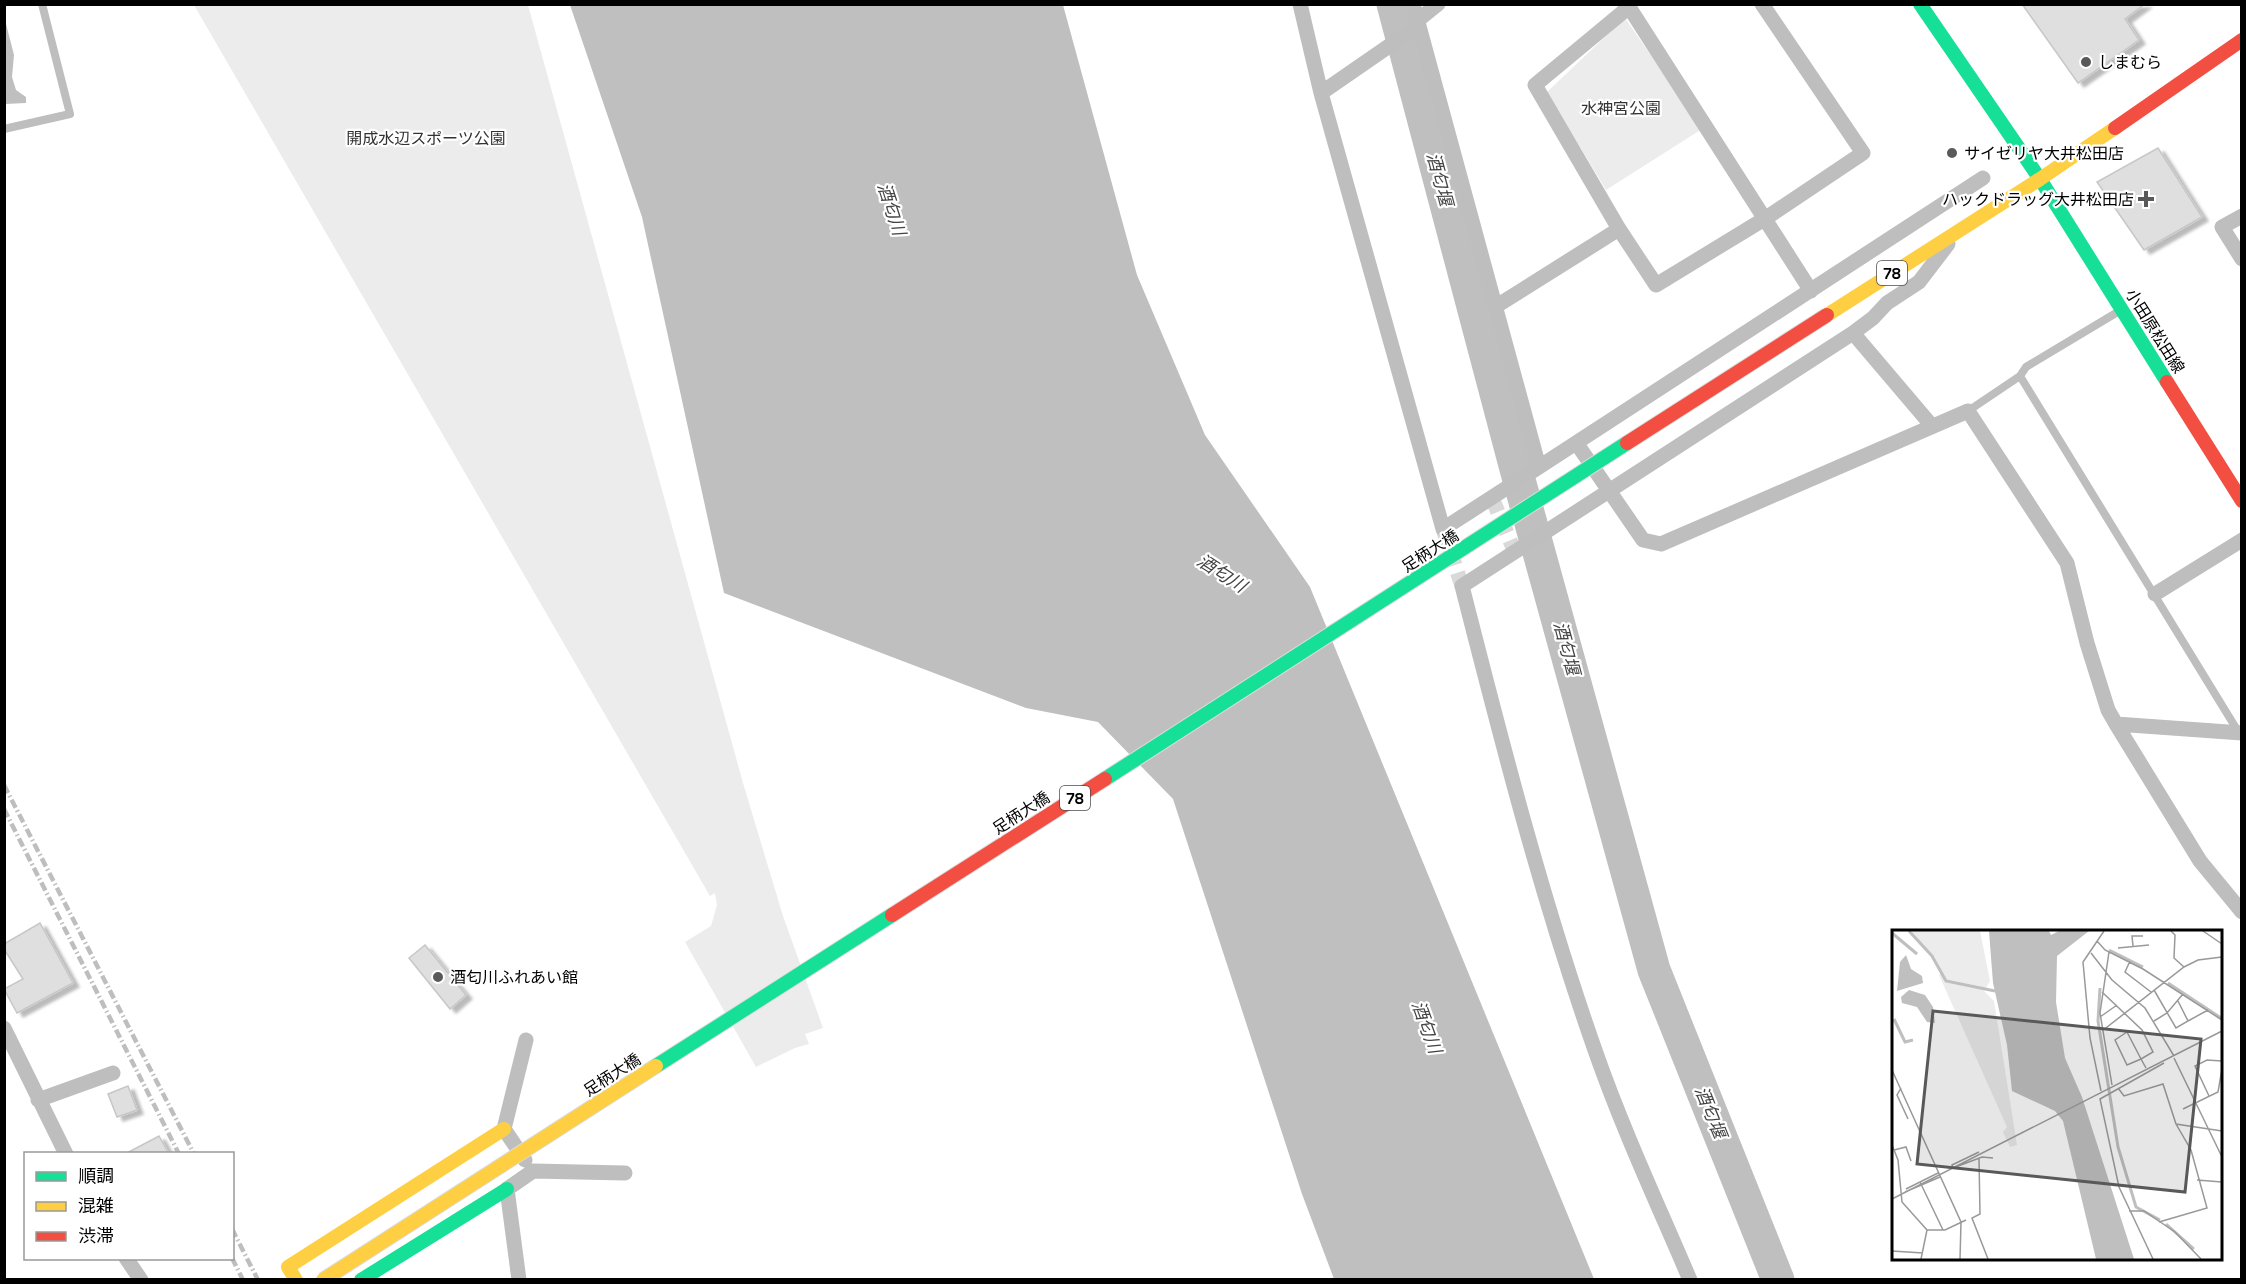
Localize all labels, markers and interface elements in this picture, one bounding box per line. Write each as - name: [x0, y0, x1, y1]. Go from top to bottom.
- place label: しまむら: [2098, 52, 2162, 73]
- marker: しまむら: [2079, 55, 2093, 69]
- park label: 水神宮公園: [1581, 98, 1661, 119]
- park label: 開成水辺スポーツ公園: [346, 128, 506, 149]
- place label: サイゼリヤ大井松田店: [1964, 143, 2124, 164]
- marker: サイゼリヤ大井松田店: [1945, 146, 1959, 160]
- water label: 酒匂堰: [1422, 150, 1459, 211]
- water label: 酒匂川: [873, 180, 912, 240]
- place label: ハックドラッグ大井松田店: [1942, 189, 2134, 210]
- marker: ハックドラッグ大井松田店: [2139, 192, 2153, 206]
- road number: 78: [1877, 261, 1907, 285]
- street label: 小田原松田線: [2121, 285, 2189, 377]
- street label: 足柄大橋: [1397, 525, 1463, 577]
- water label: 酒匂川: [1193, 549, 1253, 598]
- water label: 酒匂堰: [1549, 619, 1586, 680]
- road number: 78: [1060, 786, 1090, 810]
- street label: 足柄大橋: [988, 787, 1054, 839]
- inset map: [1892, 930, 2222, 1260]
- place label: 酒匂川ふれあい館: [450, 967, 578, 988]
- marker: 酒匂川ふれあい館: [431, 970, 445, 984]
- water label: 酒匂川: [1407, 998, 1448, 1058]
- street label: 足柄大橋: [579, 1049, 645, 1101]
- water label: 酒匂堰: [1690, 1083, 1733, 1144]
- legend: [24, 1152, 234, 1260]
- text: 順調: [78, 1164, 114, 1187]
- text: 混雑: [78, 1194, 114, 1217]
- text: 渋滞: [78, 1224, 114, 1247]

